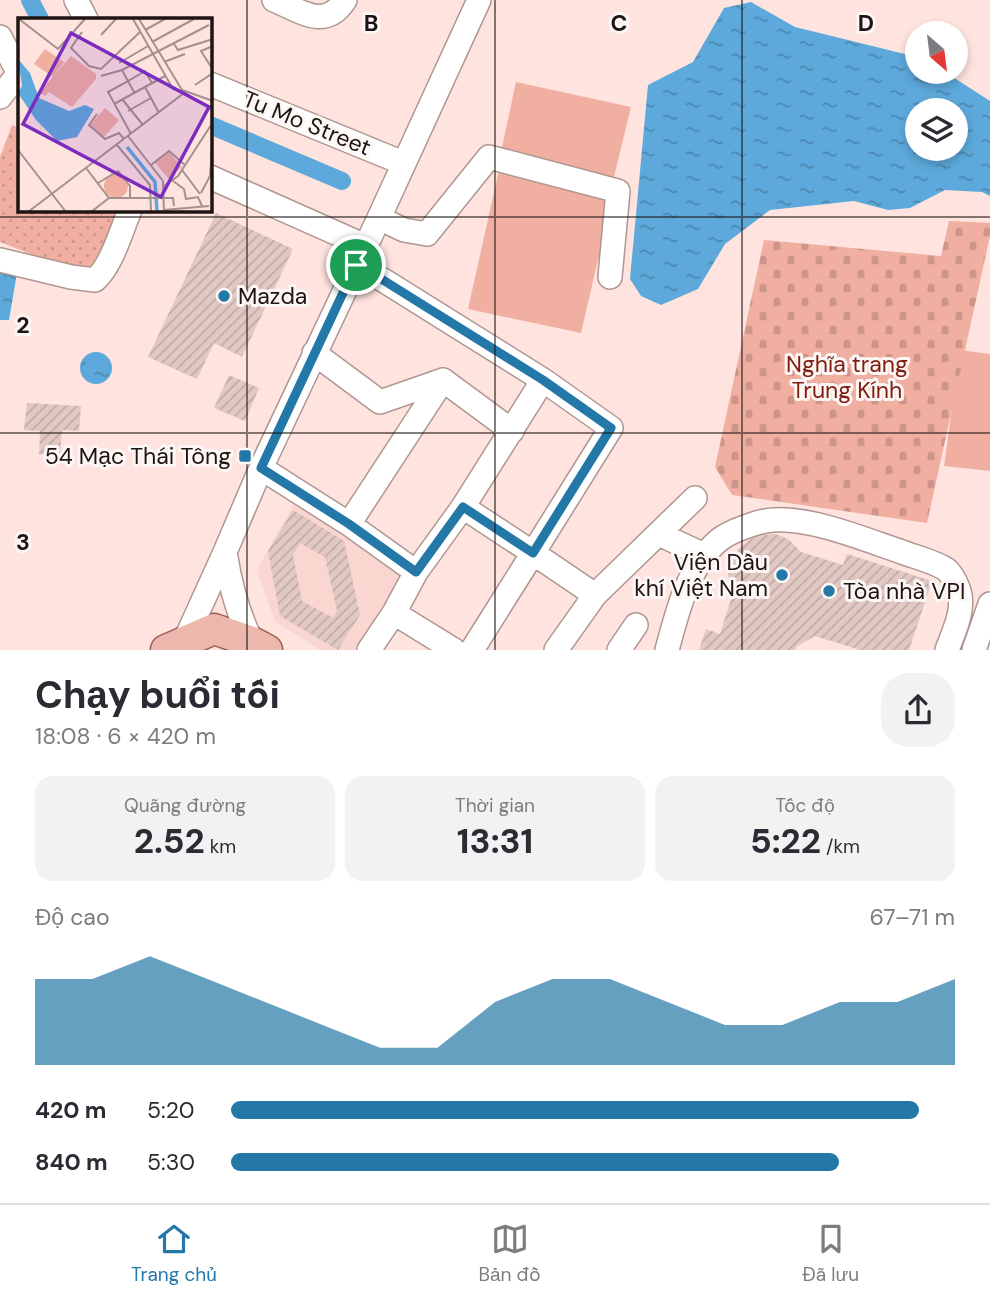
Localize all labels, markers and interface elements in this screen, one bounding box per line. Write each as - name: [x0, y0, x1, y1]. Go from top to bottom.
- text: B: [364, 8, 378, 38]
- text: C: [611, 8, 627, 38]
- text: D: [858, 8, 874, 38]
- inset map: [18, 18, 212, 212]
- north arrow: [905, 21, 968, 84]
- map controls: [905, 21, 968, 161]
- street label: Tu Mo Street: [239, 84, 375, 162]
- button: layers: [905, 98, 968, 161]
- pin: [326, 235, 386, 295]
- icon: arrive: [337, 246, 375, 284]
- place label: Mazda: [238, 281, 307, 311]
- marker: Mazda: [216, 288, 232, 304]
- text: 2: [16, 310, 30, 340]
- park label: Nghĩa trang Trung Kính: [786, 349, 908, 405]
- place label: 54 Mạc Thái Tông: [45, 441, 231, 471]
- marker: 54 Mạc Thái Tông: [237, 448, 253, 464]
- text: 3: [16, 527, 30, 557]
- place label: Viện Dầu khí Việt Nam: [634, 547, 768, 603]
- marker: Viện Dầu khí Việt Nam: [774, 567, 790, 583]
- place label: Tòa nhà VPI: [843, 576, 965, 606]
- marker: Tòa nhà VPI: [821, 583, 837, 599]
- text: Chạy buổi tối: [35, 670, 280, 720]
- button: share: [881, 673, 955, 747]
- text: 18:08 · 6 × 420 m: [35, 721, 216, 751]
- text: Quãng đường: [124, 793, 246, 818]
- text: Thời gian: [455, 793, 535, 818]
- text: Tốc độ: [775, 793, 835, 818]
- text: 2.52: [134, 818, 205, 864]
- text: 13:31: [457, 818, 533, 864]
- text: 5:22: [750, 818, 821, 864]
- text: km: [205, 834, 236, 859]
- text: /km: [821, 834, 860, 859]
- text: Độ cao: [35, 902, 110, 932]
- text: 67–71 m: [869, 902, 955, 932]
- text: 420 m: [35, 1095, 106, 1125]
- text: 5:20: [147, 1095, 194, 1125]
- text: 840 m: [35, 1147, 108, 1177]
- text: 5:30: [147, 1147, 195, 1177]
- tab: Trang chủ: [131, 1220, 217, 1287]
- tab: Bản đồ: [479, 1220, 541, 1287]
- tab: Đã lưu: [802, 1220, 859, 1287]

